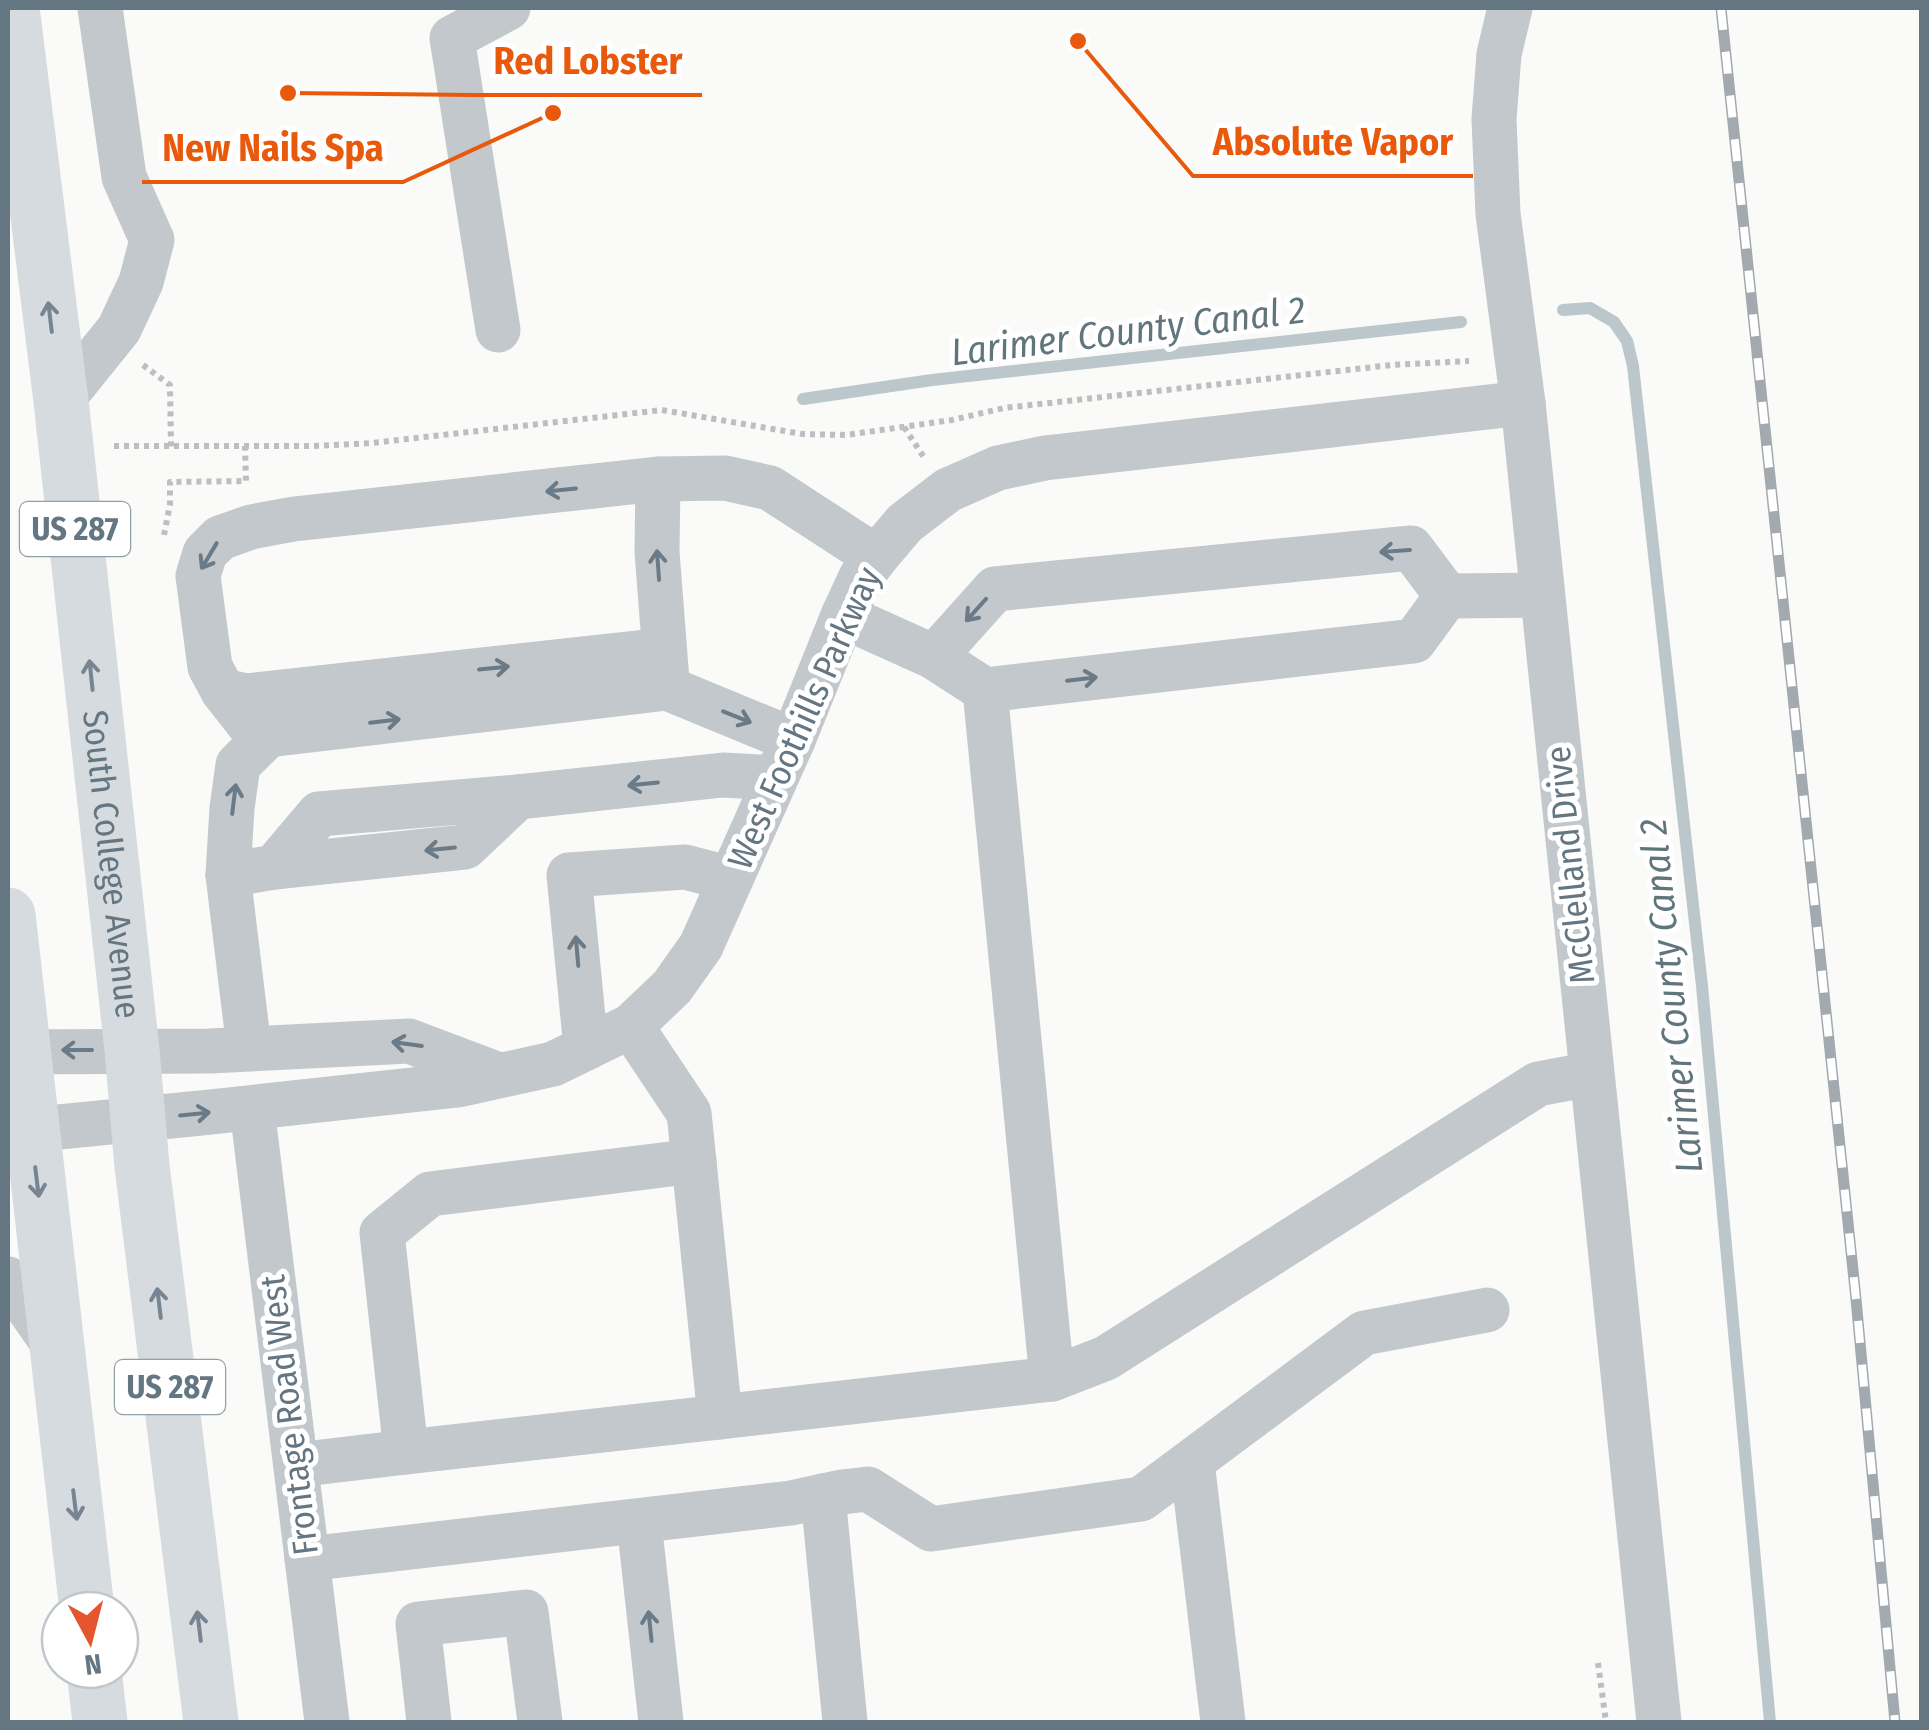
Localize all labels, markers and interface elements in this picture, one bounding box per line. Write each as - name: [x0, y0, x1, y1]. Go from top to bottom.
- callout: Red Lobster: [473, 27, 702, 95]
- text: Red Lobster: [493, 38, 684, 84]
- callout: Absolute Vapor: [1193, 108, 1473, 176]
- callout: New Nails Spa: [142, 114, 403, 182]
- text: Absolute Vapor: [1212, 119, 1454, 165]
- text: New Nails Spa: [162, 125, 384, 171]
- water label: Larimer County Canal 2: [948, 286, 1308, 376]
- one-way arrow: [40, 302, 59, 334]
- one-way arrow: [545, 481, 577, 500]
- road number: US 287: [20, 502, 130, 556]
- one-way arrow: [199, 541, 219, 569]
- one-way arrow: [1379, 541, 1411, 560]
- one-way arrow: [648, 549, 667, 581]
- street label: West Foothills Parkway: [719, 560, 890, 875]
- one-way arrow: [965, 597, 988, 622]
- one-way arrow: [477, 658, 509, 677]
- one-way arrow: [81, 659, 100, 692]
- one-way arrow: [1066, 669, 1098, 688]
- street label: South College Avenue: [74, 708, 149, 1021]
- one-way arrow: [722, 709, 752, 727]
- one-way arrow: [368, 711, 401, 730]
- street label: McClelland Drive: [1537, 744, 1603, 986]
- one-way arrow: [628, 775, 660, 794]
- one-way arrow: [225, 783, 244, 815]
- water label: Larimer County Canal 2: [1629, 816, 1713, 1176]
- one-way arrow: [425, 840, 457, 859]
- one-way arrow: [567, 936, 586, 968]
- one-way arrow: [391, 1034, 424, 1053]
- one-way arrow: [61, 1041, 93, 1060]
- one-way arrow: [178, 1104, 211, 1123]
- one-way arrow: [28, 1166, 47, 1198]
- street label: Frontage Road West: [251, 1272, 327, 1557]
- one-way arrow: [150, 1288, 168, 1320]
- road number: US 287: [115, 1360, 225, 1414]
- one-way arrow: [66, 1488, 85, 1521]
- north arrow: [40, 1590, 140, 1690]
- one-way arrow: [189, 1610, 208, 1642]
- one-way arrow: [640, 1610, 659, 1642]
- text: N: [83, 1647, 103, 1682]

